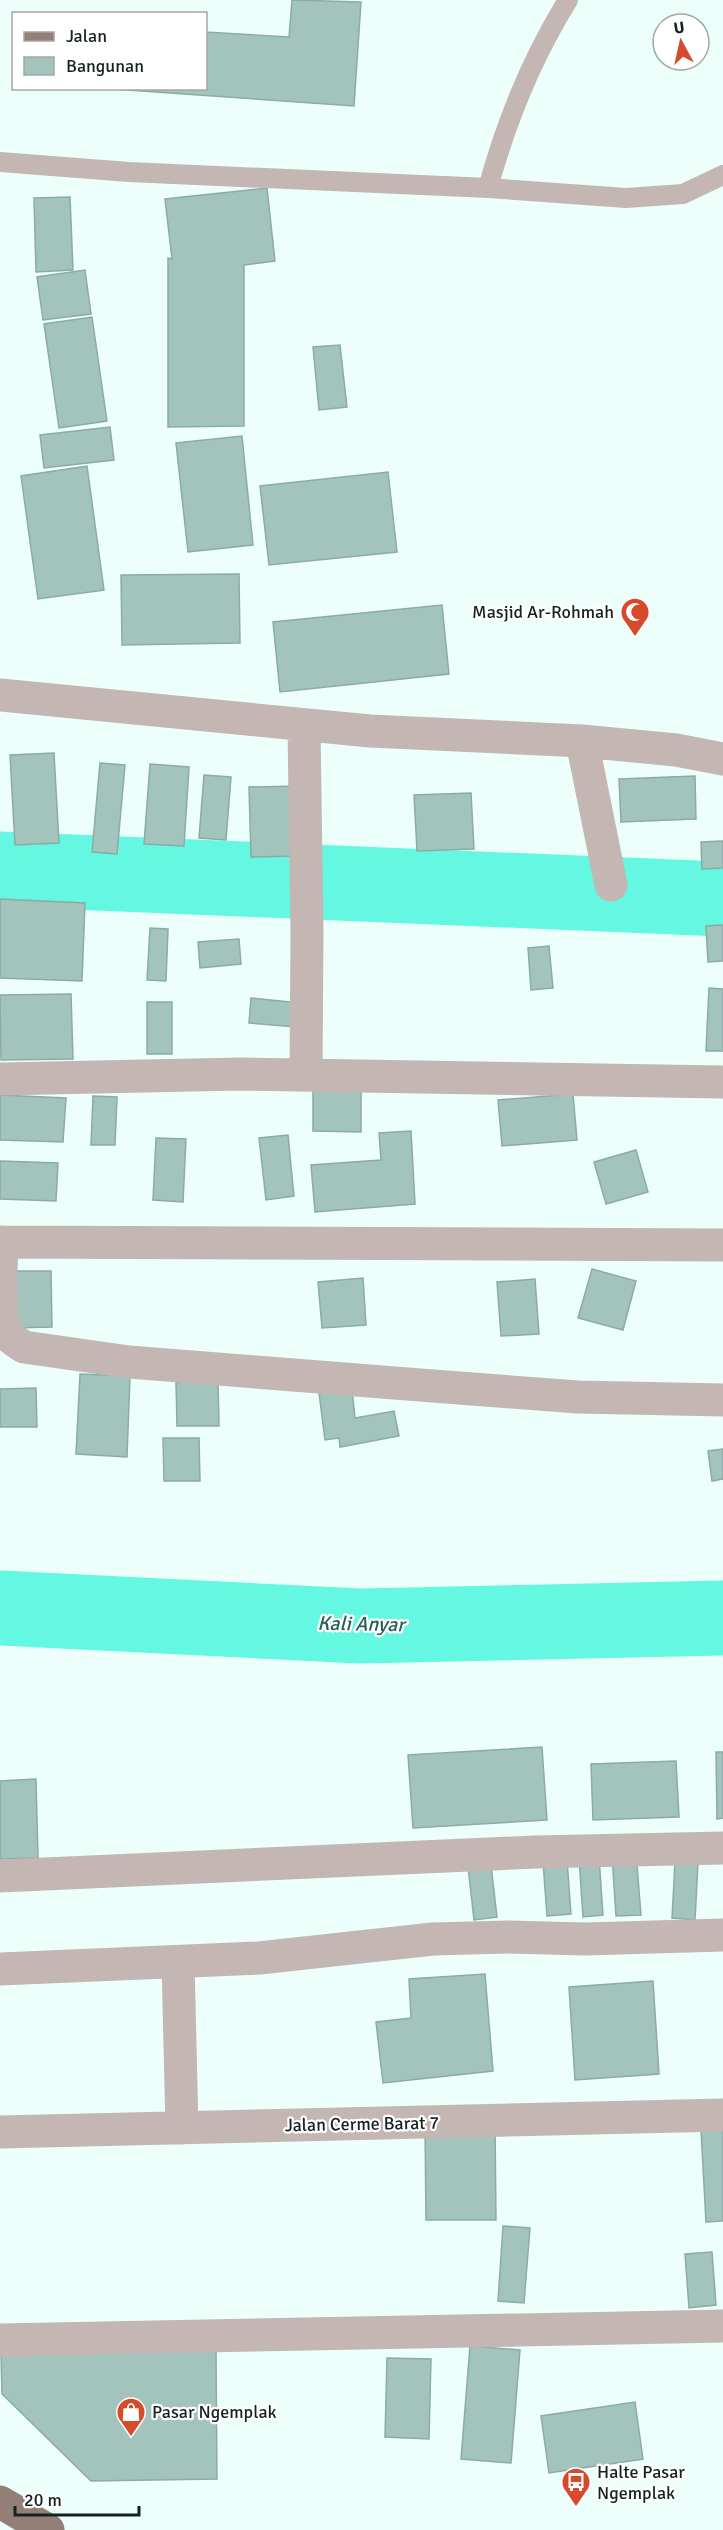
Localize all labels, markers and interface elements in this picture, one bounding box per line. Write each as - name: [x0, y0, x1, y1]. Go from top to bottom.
- legend: [12, 12, 207, 90]
- north arrow: [651, 12, 711, 72]
- text: U: [672, 17, 686, 39]
- text: Jalan: [66, 25, 107, 47]
- text: Bangunan: [66, 55, 144, 77]
- mosque icon: Masjid Ar-Rohmah: [619, 596, 651, 638]
- place label: Masjid Ar-Rohmah: [472, 601, 614, 623]
- water label: Kali Anyar: [317, 1611, 407, 1637]
- street label: Jalan Cerme Barat 7: [285, 2112, 439, 2136]
- shop icon: Pasar Ngemplak: [115, 2396, 147, 2438]
- place label: Pasar Ngemplak: [152, 2401, 277, 2423]
- place label: Halte Pasar Ngemplak: [597, 2461, 685, 2504]
- bus stop icon: Halte Pasar Ngemplak: [560, 2466, 592, 2508]
- scale bar: [15, 2479, 140, 2517]
- text: 20 m: [24, 2489, 62, 2511]

